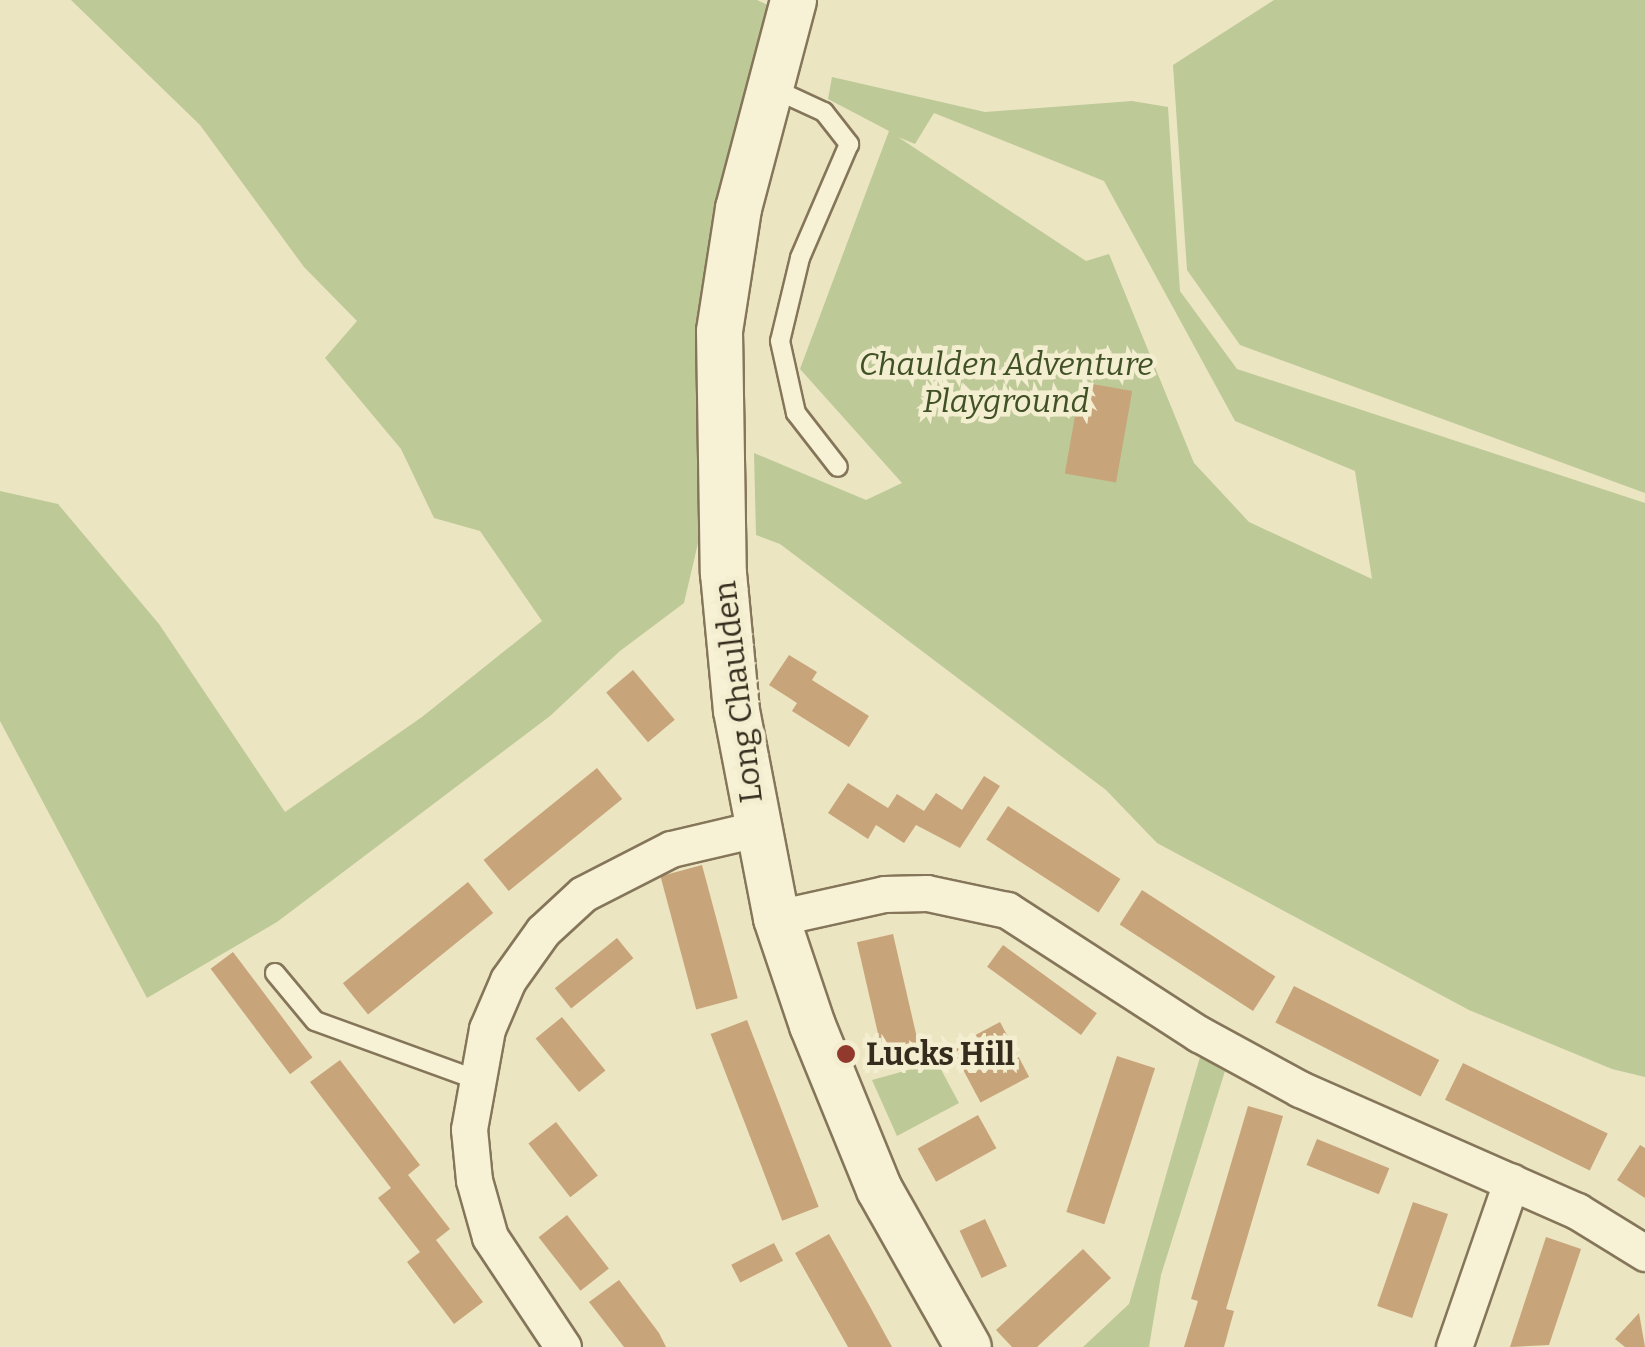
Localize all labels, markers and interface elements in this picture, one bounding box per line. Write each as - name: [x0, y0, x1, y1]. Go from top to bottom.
- park label: Chaulden Adventure Playground: [859, 346, 1153, 421]
- street label: Long Chaulden: [705, 579, 771, 805]
- place label: Lucks Hill: [866, 1035, 1015, 1073]
- marker: Lucks Hill: [835, 1043, 857, 1065]

